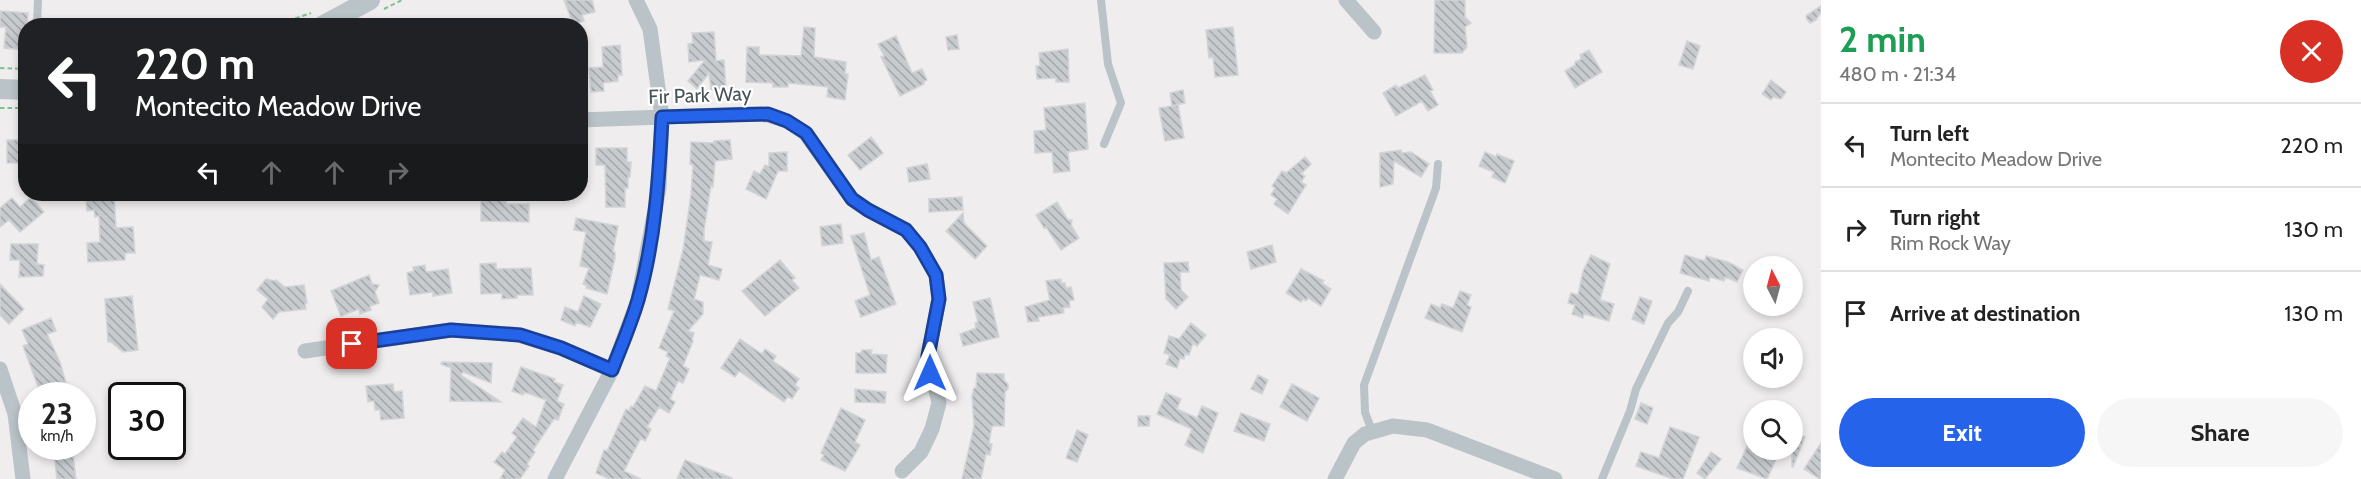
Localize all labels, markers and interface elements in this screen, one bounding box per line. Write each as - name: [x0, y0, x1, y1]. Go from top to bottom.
- text: 2 min: [1839, 17, 1926, 61]
- button: close: [2280, 20, 2343, 83]
- text: 220 m: [135, 38, 255, 90]
- icon: left: [36, 42, 114, 120]
- text: 480 m · 21:34: [1839, 62, 1956, 86]
- street label: Fir Park Way: [648, 81, 752, 109]
- text: Montecito Meadow Drive: [135, 90, 421, 123]
- text: Turn left: [1890, 120, 1969, 147]
- icon: left: [1839, 129, 1872, 162]
- text: 220 m: [2280, 132, 2343, 159]
- text: Montecito Meadow Drive: [1890, 147, 2102, 171]
- icon: left: [192, 156, 225, 189]
- icon: ahead: [255, 156, 288, 189]
- icon: ahead: [318, 156, 351, 189]
- icon: right: [381, 156, 414, 189]
- text: Turn right: [1890, 204, 1980, 231]
- icon: right: [1839, 213, 1872, 246]
- text: 130 m: [2284, 216, 2343, 243]
- text: Rim Rock Way: [1890, 231, 2011, 255]
- north arrow: [1743, 256, 1803, 316]
- map controls: [1743, 256, 1803, 460]
- icon: arrive: [1839, 297, 1872, 330]
- text: Arrive at destination: [1890, 300, 2080, 327]
- text: 130 m: [2284, 300, 2343, 327]
- pin: [326, 318, 377, 369]
- icon: arrive: [335, 327, 368, 360]
- button: sound: [1743, 328, 1803, 388]
- position arrow: [898, 341, 962, 405]
- speed limit sign: 30: [108, 382, 186, 460]
- text: 23: [41, 395, 73, 432]
- button: Exit: [1839, 398, 2085, 467]
- button: Share: [2097, 398, 2343, 467]
- button: search: [1743, 400, 1803, 460]
- text: km/h: [41, 427, 73, 445]

